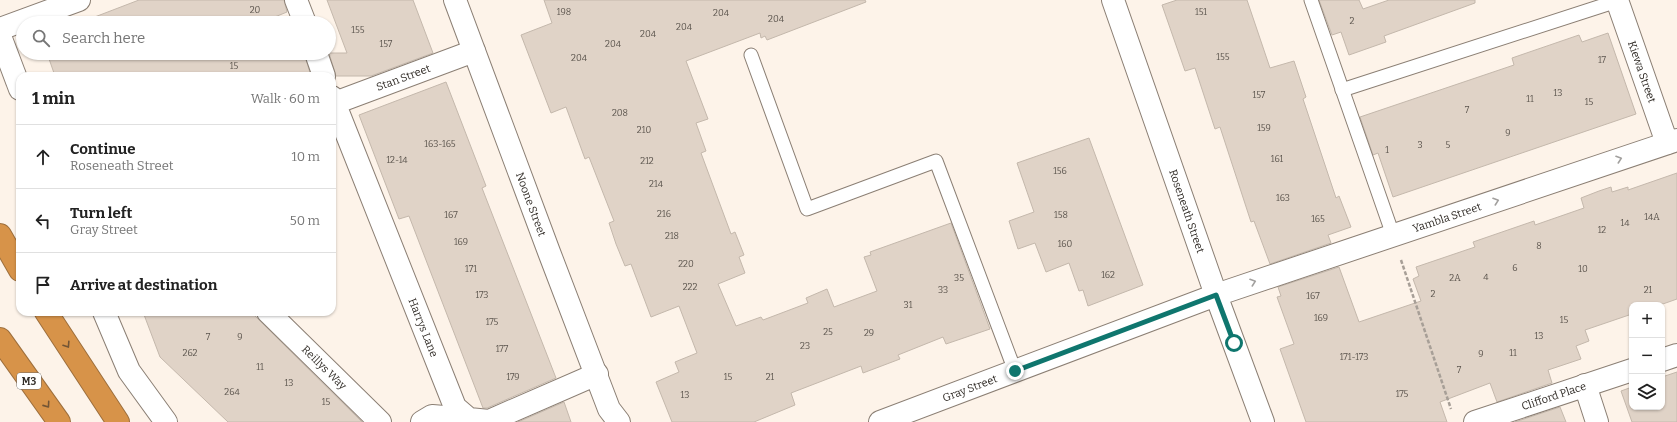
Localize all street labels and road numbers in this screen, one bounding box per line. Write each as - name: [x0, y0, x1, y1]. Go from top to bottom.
- street label: Kiewa Street: [1625, 39, 1658, 105]
- street label: Stan Street: [375, 62, 432, 94]
- street label: Roseneath Street: [1166, 168, 1207, 255]
- street label: Noone Street: [513, 171, 549, 238]
- street label: Yambla Street: [1411, 200, 1483, 235]
- street label: Harrys Lane: [405, 296, 441, 359]
- street label: Reillys Way: [299, 343, 349, 393]
- street label: Gray Street: [941, 372, 999, 405]
- road number: M3: [17, 373, 41, 389]
- street label: Clifford Place: [1520, 380, 1588, 413]

